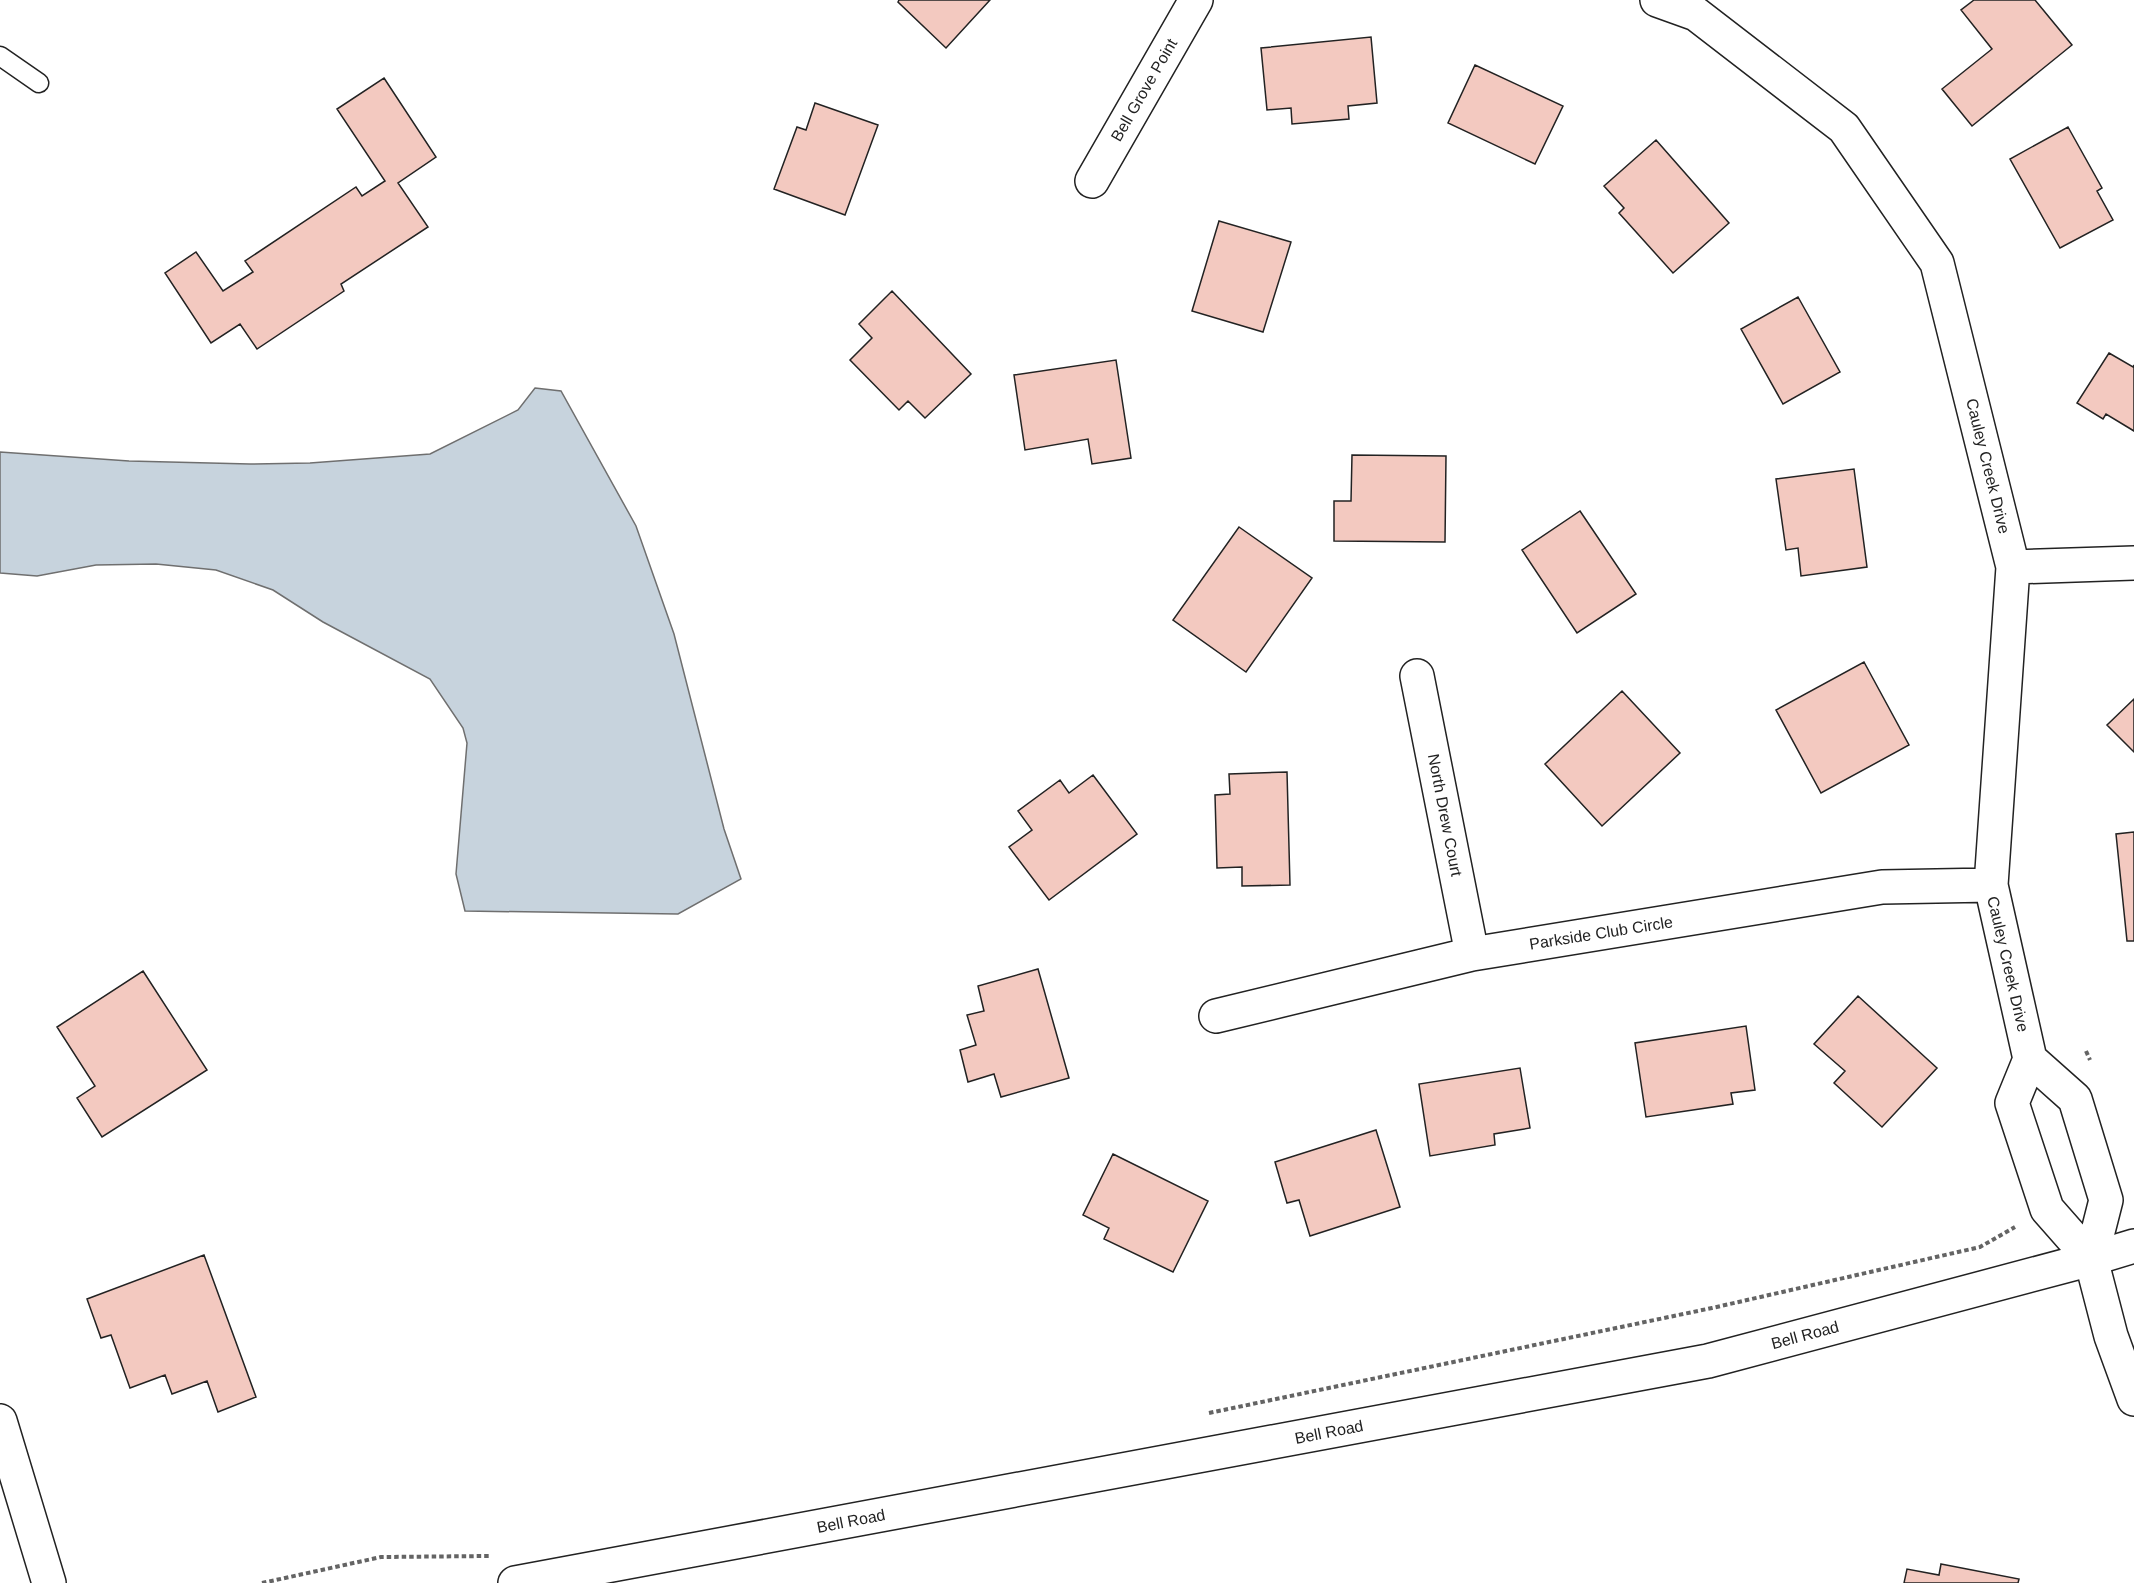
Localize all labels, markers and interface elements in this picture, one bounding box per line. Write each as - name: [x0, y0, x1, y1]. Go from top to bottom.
- street label: Bell Grove Point: [1108, 35, 1181, 144]
- street label: Cauley Creek Drive: [1963, 397, 2013, 535]
- street label: North Drew Court: [1425, 752, 1465, 878]
- street label: Cauley Creek Drive: [1984, 895, 2032, 1034]
- street label: Parkside Club Circle: [1528, 913, 1674, 953]
- street label: Bell Road: [1769, 1318, 1841, 1352]
- street label: Bell Road: [1293, 1417, 1365, 1447]
- street label: Bell Road: [815, 1506, 887, 1536]

